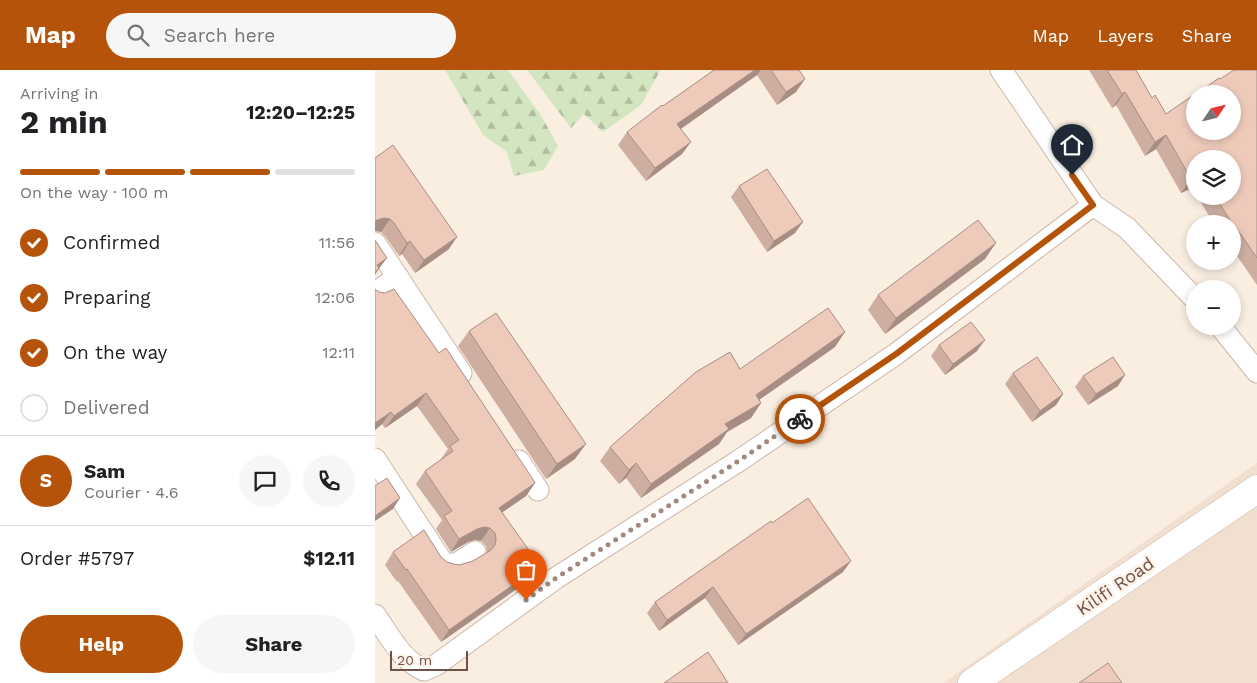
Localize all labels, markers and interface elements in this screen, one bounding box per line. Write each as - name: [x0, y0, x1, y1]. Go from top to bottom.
- search box: [106, 13, 456, 58]
- text: Map: [25, 21, 76, 49]
- icon: search: [124, 21, 152, 49]
- text: Search here: [164, 24, 275, 47]
- text: Map: [1032, 25, 1069, 46]
- text: Layers: [1097, 25, 1154, 46]
- text: Share: [1182, 25, 1232, 46]
- text: Arriving in: [20, 84, 98, 103]
- north arrow: [1186, 85, 1241, 140]
- map controls: [1186, 85, 1241, 335]
- text: 12:20–12:25: [246, 101, 355, 124]
- text: 2 min: [20, 103, 108, 141]
- pin: [1051, 124, 1093, 175]
- icon: home: [1058, 131, 1086, 159]
- button: layers: [1186, 150, 1241, 205]
- text: On the way · 100 m: [20, 183, 169, 202]
- button: +: [1186, 215, 1241, 270]
- icon: check: [20, 229, 48, 257]
- text: Confirmed: [63, 231, 160, 254]
- text: 11:56: [319, 233, 355, 252]
- button: −: [1186, 280, 1241, 335]
- icon: check: [20, 284, 48, 312]
- text: Preparing: [63, 286, 150, 309]
- text: 12:06: [315, 288, 355, 307]
- icon: check: [20, 339, 48, 367]
- text: On the way: [63, 341, 167, 364]
- text: 12:11: [322, 343, 355, 362]
- courier: [775, 394, 825, 444]
- text: Delivered: [63, 396, 150, 419]
- icon: bike: [786, 405, 814, 433]
- button: chat: [239, 455, 291, 507]
- button: phone: [303, 455, 355, 507]
- text: Sam: [84, 460, 125, 483]
- text: S: [40, 469, 52, 492]
- text: Courier · 4.6: [84, 483, 179, 502]
- text: Order #5797: [20, 547, 134, 570]
- text: $12.11: [303, 547, 355, 570]
- pin: [505, 549, 547, 600]
- street label: Kilifi Road: [1072, 552, 1158, 620]
- icon: bag: [512, 556, 540, 584]
- button: Help: [20, 615, 183, 673]
- button: Share: [193, 615, 355, 673]
- scale bar: [390, 648, 467, 671]
- text: 20 m: [397, 652, 432, 668]

